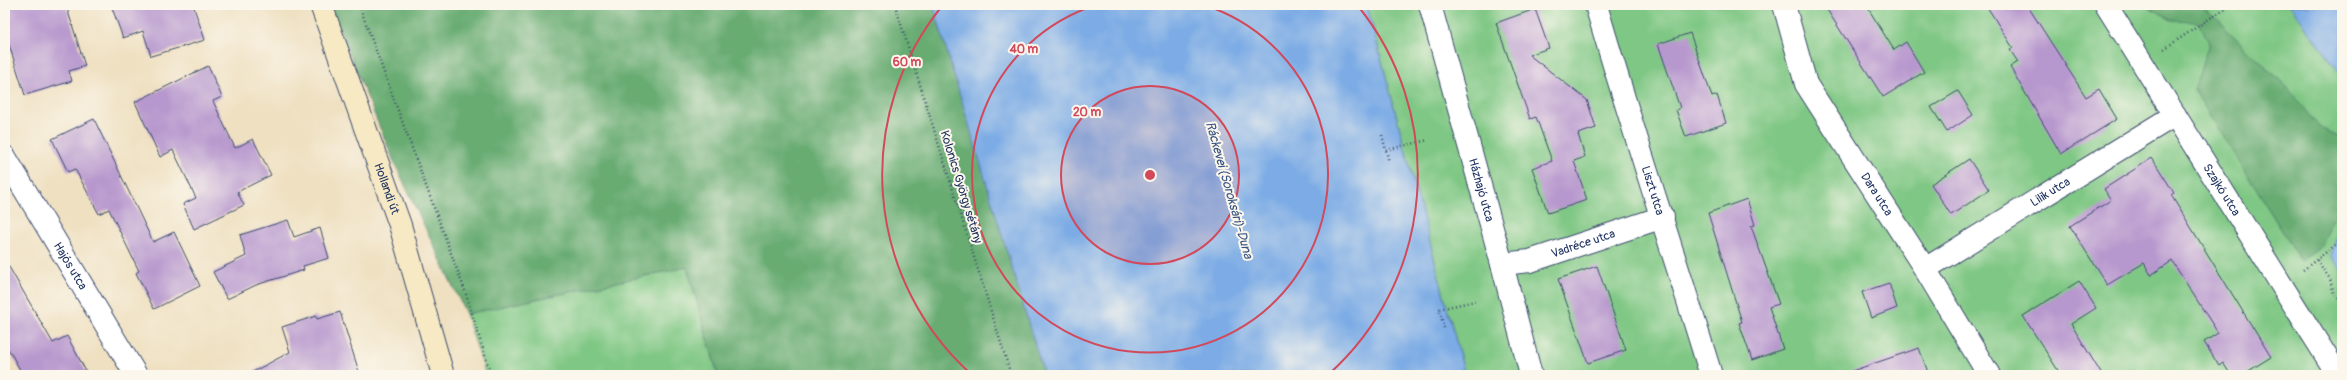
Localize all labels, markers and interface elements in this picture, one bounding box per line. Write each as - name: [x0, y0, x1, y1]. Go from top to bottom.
- text: 40 m: [1009, 42, 1039, 57]
- text: 60 m: [893, 55, 922, 70]
- text: 20 m: [1073, 105, 1101, 120]
- water label: Ráckevei (Soroksári)-Duna: [1202, 120, 1256, 261]
- street label: Kolonics György sétány: [937, 129, 985, 245]
- street label: Házhajó utca: [1465, 157, 1497, 224]
- street label: Hollandi út: [371, 161, 403, 216]
- street label: Szajkó utca: [2200, 161, 2244, 219]
- street label: Liszt utca: [1638, 164, 1668, 217]
- centre of rings: [1143, 168, 1157, 182]
- street label: Dara utca: [1858, 170, 1896, 219]
- street label: Lilik utca: [2027, 174, 2073, 210]
- street label: Vadréce utca: [1549, 226, 1617, 261]
- street label: Hajós utca: [50, 239, 91, 293]

